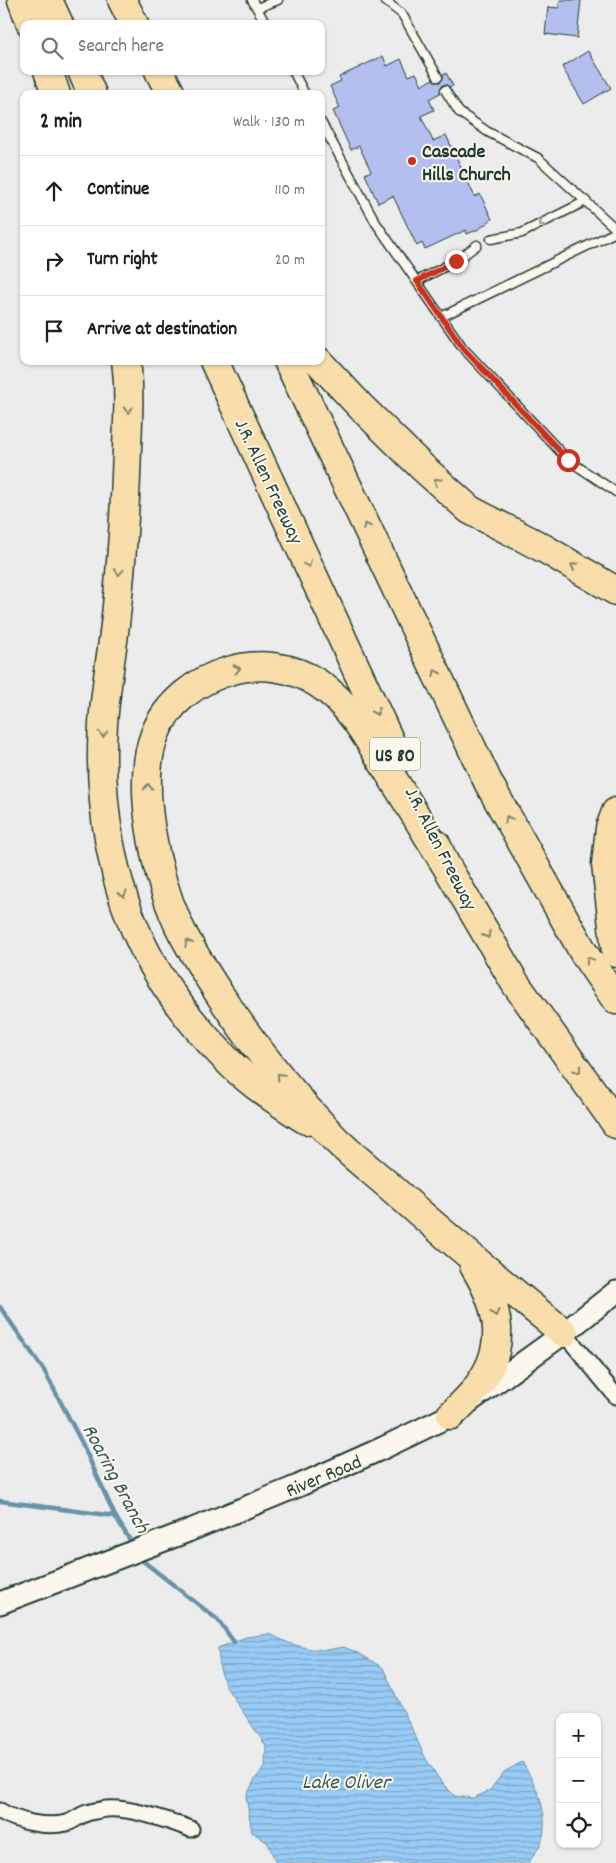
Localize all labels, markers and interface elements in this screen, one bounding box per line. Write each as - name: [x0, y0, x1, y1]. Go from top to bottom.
- search box: [20, 20, 325, 75]
- icon: search: [38, 34, 66, 62]
- text: Search here: [78, 34, 164, 61]
- text: 2 min: [40, 108, 82, 138]
- text: Walk · 130 m: [233, 111, 305, 134]
- place label: Cascade Hills Church: [422, 139, 511, 190]
- marker: Cascade Hills Church: [406, 155, 418, 167]
- icon: ahead: [40, 177, 68, 205]
- text: Continue: [87, 177, 149, 204]
- text: 110 m: [275, 179, 305, 202]
- one-way arrow: [538, 217, 547, 227]
- icon: right: [40, 247, 68, 275]
- text: Turn right: [87, 247, 158, 274]
- text: 20 m: [275, 249, 305, 272]
- route end: [445, 250, 468, 273]
- icon: arrive: [40, 317, 68, 345]
- text: Arrive at destination: [87, 317, 237, 344]
- one-way arrow: [123, 406, 134, 414]
- street label: J.R. Allen Freeway: [226, 415, 309, 550]
- route start: [557, 449, 580, 472]
- one-way arrow: [434, 478, 443, 487]
- one-way arrow: [363, 523, 373, 532]
- one-way arrow: [302, 559, 313, 568]
- one-way arrow: [571, 563, 580, 573]
- one-way arrow: [114, 568, 125, 576]
- one-way arrow: [232, 665, 241, 675]
- one-way arrow: [432, 669, 442, 678]
- one-way arrow: [370, 707, 381, 716]
- one-way arrow: [98, 730, 108, 738]
- road number: US 80: [370, 738, 420, 771]
- one-way arrow: [143, 783, 153, 790]
- street label: J.R. Allen Freeway: [396, 783, 483, 917]
- one-way arrow: [504, 815, 514, 824]
- one-way arrow: [117, 890, 128, 898]
- one-way arrow: [481, 930, 491, 939]
- one-way arrow: [184, 939, 194, 948]
- one-way arrow: [585, 956, 595, 965]
- one-way arrow: [572, 1064, 580, 1073]
- one-way arrow: [277, 1073, 286, 1082]
- one-way arrow: [490, 1309, 500, 1317]
- water label: Roaring Branch: [73, 1419, 156, 1541]
- street label: River Road: [282, 1449, 366, 1506]
- map controls: [556, 1713, 601, 1848]
- button: +: [556, 1713, 601, 1758]
- button: −: [556, 1758, 601, 1803]
- water label: Lake Oliver: [302, 1769, 392, 1799]
- button: locate: [556, 1803, 601, 1848]

